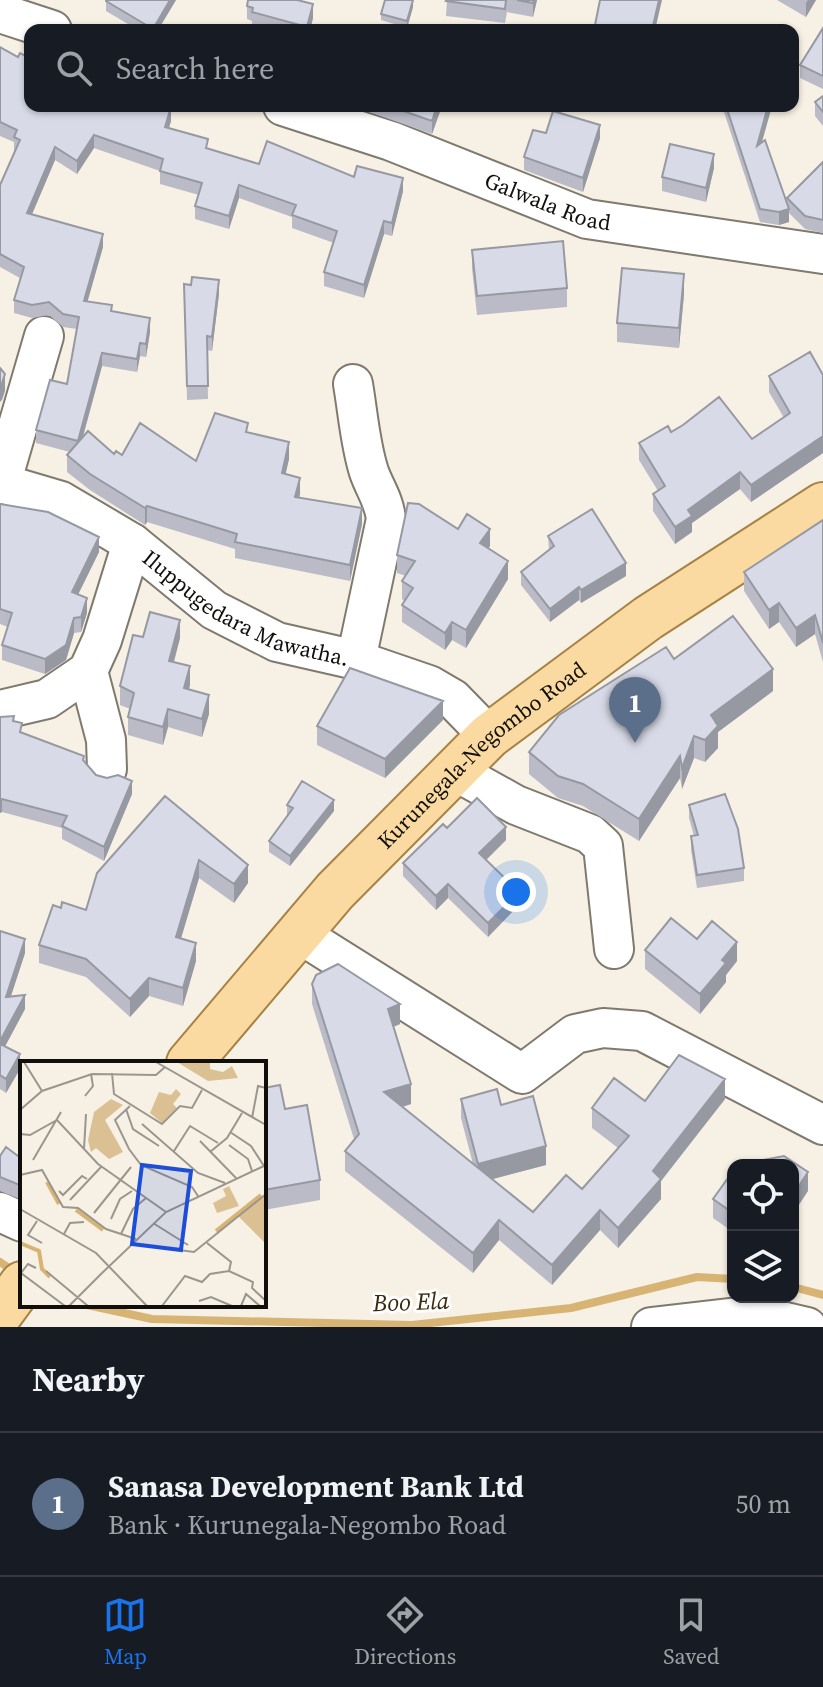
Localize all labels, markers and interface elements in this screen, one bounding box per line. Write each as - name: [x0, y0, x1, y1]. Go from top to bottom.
- search box: [24, 24, 799, 112]
- icon: search: [52, 46, 96, 90]
- text: Search here: [116, 48, 274, 89]
- street label: Galwala Road: [480, 165, 613, 237]
- street label: Iluppugedara Mawatha.: [136, 543, 352, 673]
- street label: Kurunegala-Negombo Road: [370, 654, 592, 855]
- pin: 1: [609, 677, 661, 743]
- your location: [496, 872, 536, 912]
- inset map: [20, 1061, 266, 1307]
- map controls: [727, 1159, 799, 1303]
- button: locate: [727, 1159, 799, 1231]
- button: layers: [727, 1231, 799, 1303]
- water label: Boo Ela: [371, 1284, 450, 1319]
- text: Nearby: [32, 1356, 145, 1402]
- text: Sanasa Development Bank Ltd: [108, 1466, 524, 1507]
- text: 1: [51, 1486, 65, 1522]
- text: 50 m: [736, 1486, 791, 1522]
- text: Bank · Kurunegala-Negombo Road: [108, 1507, 506, 1543]
- tab: Map: [103, 1593, 147, 1671]
- tab: Directions: [354, 1593, 456, 1671]
- tab: Saved: [663, 1593, 720, 1671]

